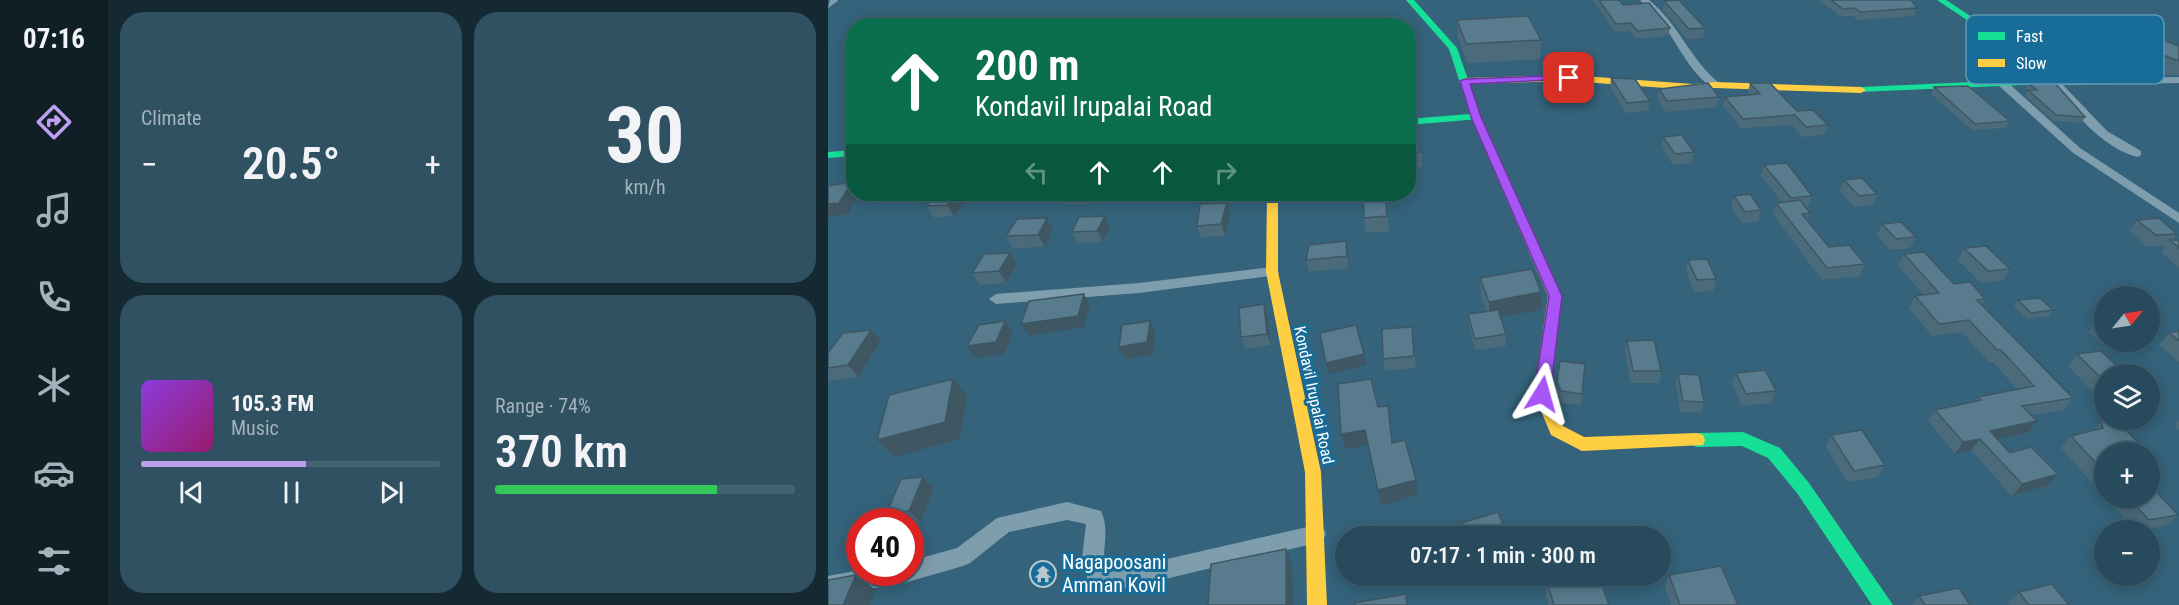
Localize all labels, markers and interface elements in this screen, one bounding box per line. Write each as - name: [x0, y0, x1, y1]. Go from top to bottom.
- legend: [1966, 15, 2164, 84]
- text: 07:16: [23, 23, 85, 55]
- text: Fast: [2016, 27, 2043, 46]
- text: 200 m: [975, 41, 1080, 90]
- icon: ahead: [876, 42, 954, 120]
- pin: [1543, 52, 1594, 103]
- text: Slow: [2016, 54, 2046, 73]
- icon: arrive: [1552, 61, 1585, 94]
- text: 30: [606, 90, 684, 181]
- text: Kondavil Irupalai Road: [975, 91, 1212, 123]
- icon: directions: [33, 101, 75, 143]
- text: Climate: [141, 106, 201, 130]
- text: 20.5°: [242, 137, 340, 190]
- text: −: [141, 145, 158, 184]
- text: +: [425, 145, 441, 184]
- icon: left: [1020, 156, 1053, 189]
- icon: ahead: [1083, 156, 1116, 189]
- icon: ahead: [1146, 156, 1179, 189]
- icon: right: [1209, 156, 1242, 189]
- text: km/h: [624, 175, 666, 199]
- icon: music: [33, 189, 75, 231]
- icon: phone: [33, 276, 75, 318]
- north arrow: [2094, 286, 2160, 352]
- map controls: [2094, 286, 2160, 586]
- street label: Kondavil Irupalai Road: [1290, 324, 1338, 466]
- position arrow: [1510, 362, 1574, 426]
- icon: climate: [33, 364, 75, 406]
- button: layers: [2094, 364, 2160, 430]
- text: 105.3 FM: [231, 391, 314, 416]
- text: Range · 74%: [495, 394, 591, 418]
- text: Music: [231, 416, 279, 440]
- text: 370 km: [495, 425, 628, 478]
- button: +: [2094, 442, 2160, 508]
- icon: car: [33, 452, 75, 494]
- icon: previous: [175, 476, 208, 509]
- icon: pause: [275, 476, 308, 509]
- icon: next: [375, 476, 408, 509]
- speed limit sign: 40: [846, 508, 924, 586]
- button: −: [2094, 520, 2160, 586]
- icon: filters: [33, 540, 75, 582]
- text: 07:17 · 1 min · 300 m: [1410, 543, 1596, 568]
- place label: Nagapoosani Amman Kovil: [1062, 550, 1166, 597]
- temple icon: Nagapoosani Amman Kovil: [1028, 559, 1058, 589]

